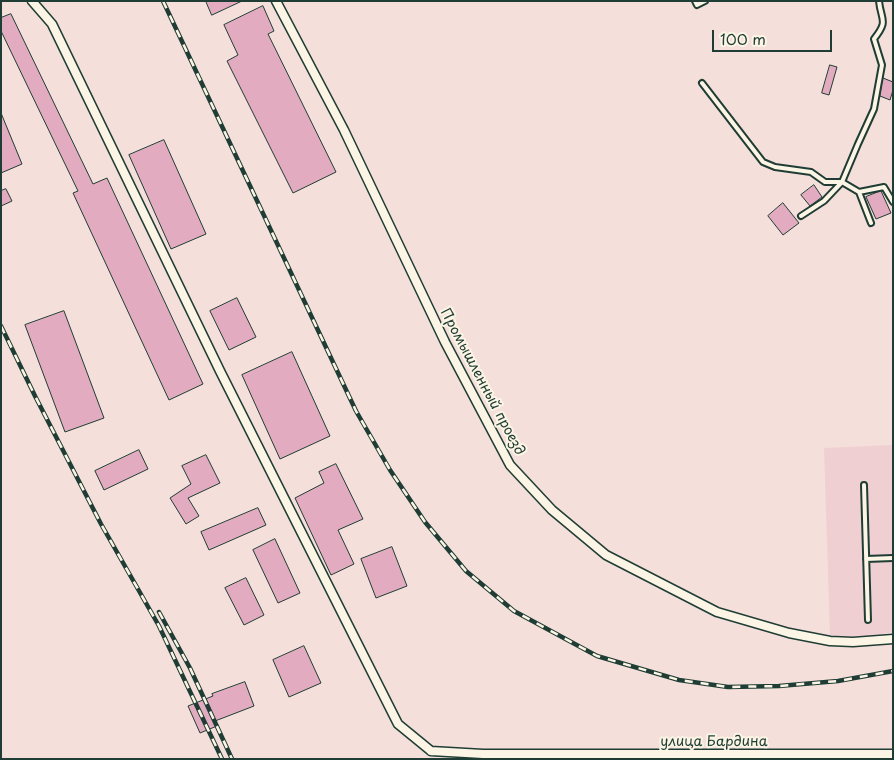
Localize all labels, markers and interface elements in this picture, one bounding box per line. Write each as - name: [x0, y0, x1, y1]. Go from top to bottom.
- scale bar: [714, 20, 834, 52]
- text: 100 m: [720, 27, 766, 50]
- street label: Промышленный проезд: [436, 306, 528, 458]
- street label: улица Бардина: [660, 734, 768, 750]

